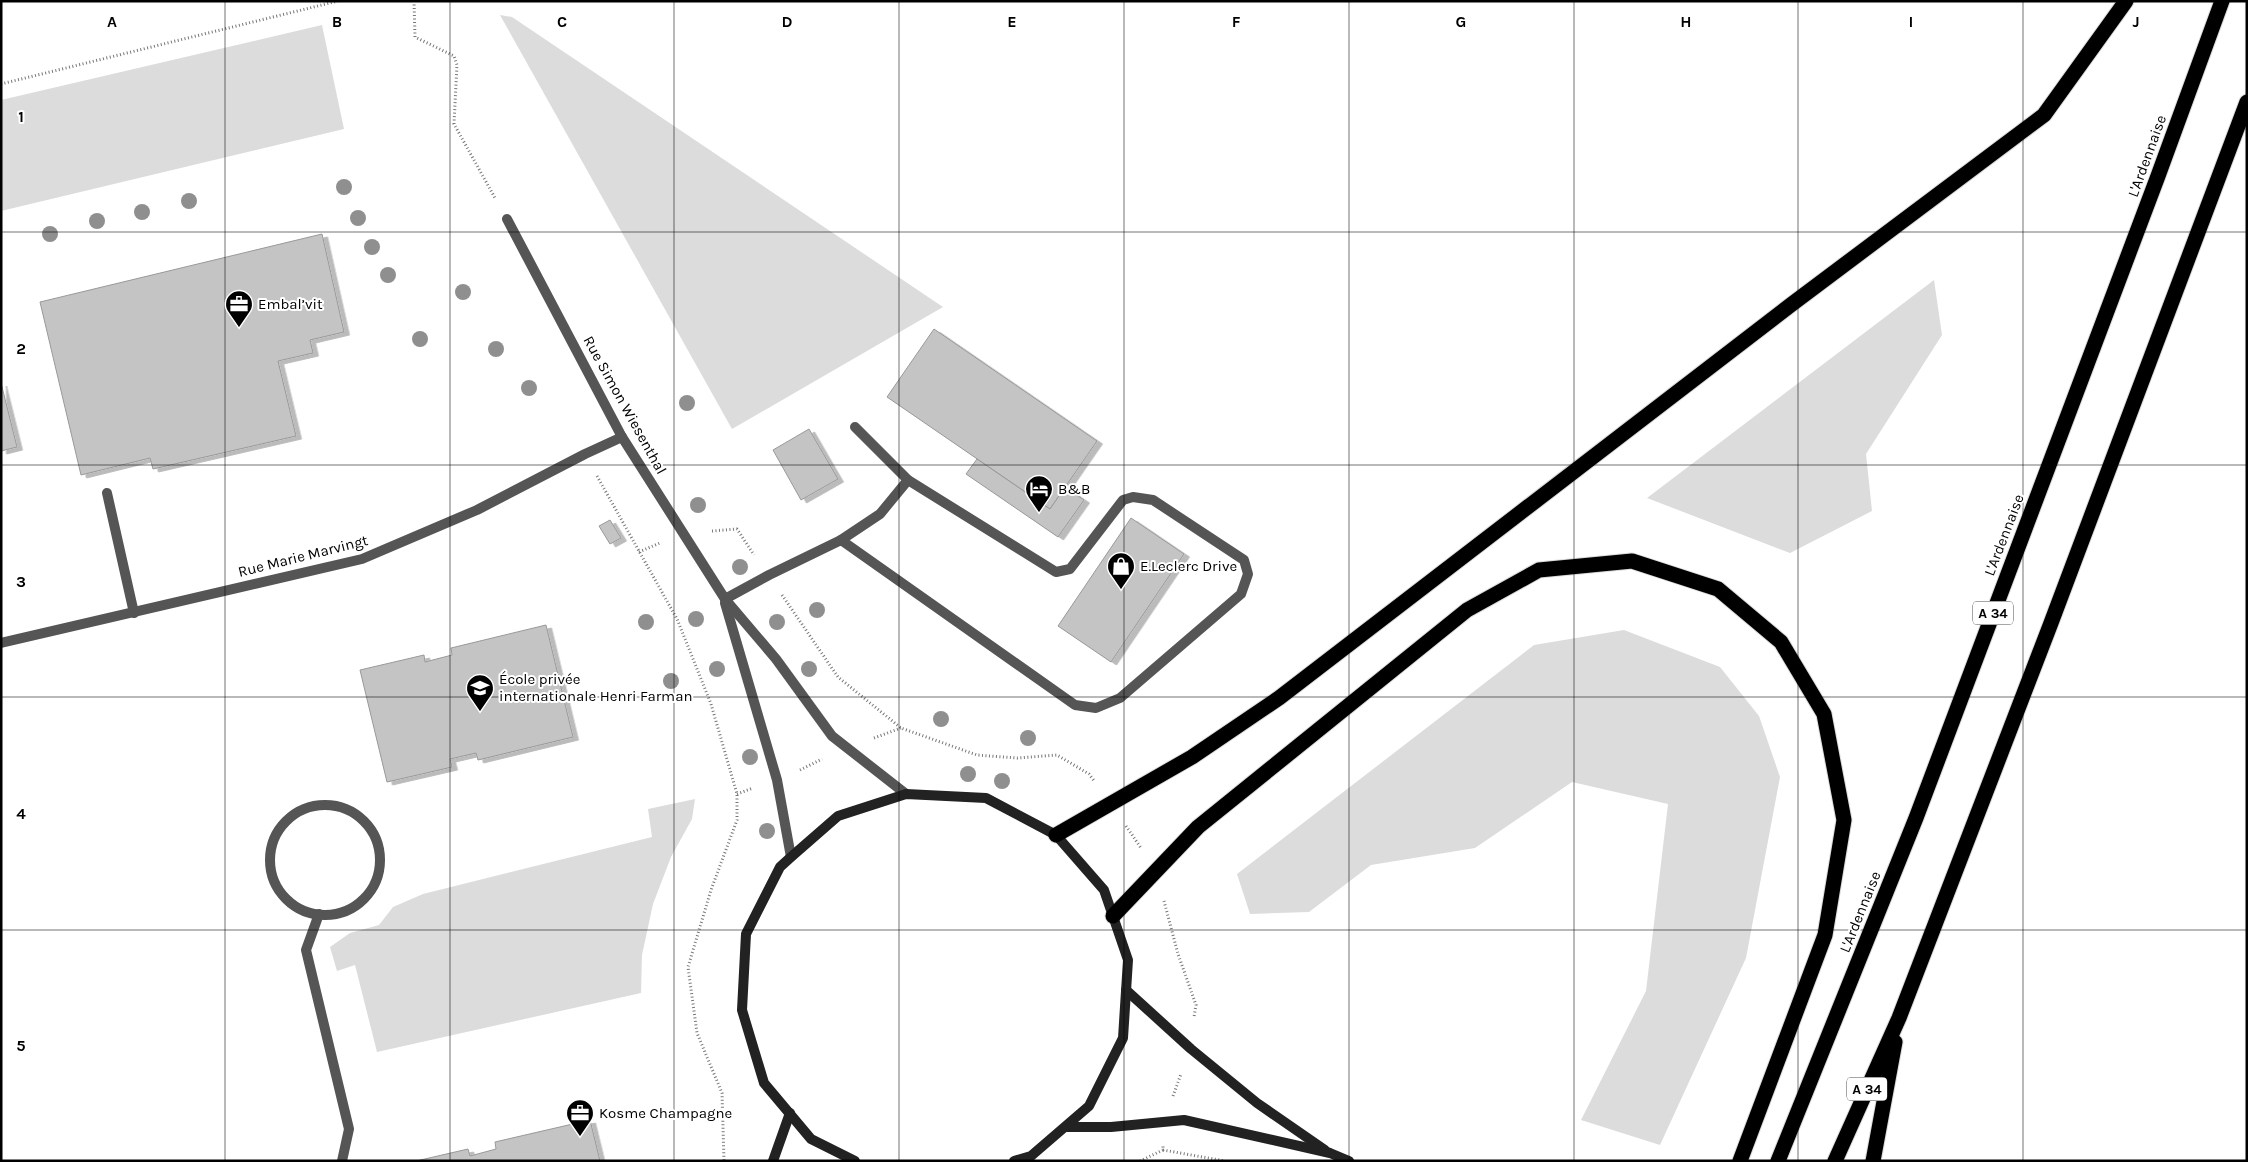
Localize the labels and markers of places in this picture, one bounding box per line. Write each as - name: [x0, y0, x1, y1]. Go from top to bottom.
- office icon: Embal’vit: [224, 289, 254, 328]
- place label: Embal’vit: [258, 295, 323, 313]
- hotel icon: B&B: [1024, 474, 1054, 513]
- place label: B&B: [1058, 480, 1090, 498]
- shop icon: E.Leclerc Drive: [1106, 551, 1136, 590]
- place label: E.Leclerc Drive: [1140, 557, 1237, 575]
- place label: École privée internationale Henri Farman: [499, 670, 692, 705]
- school or university icon: École privée internationale Henri Farman: [465, 673, 495, 712]
- office icon: Kosme Champagne: [565, 1098, 595, 1137]
- place label: Kosme Champagne: [599, 1104, 732, 1122]

